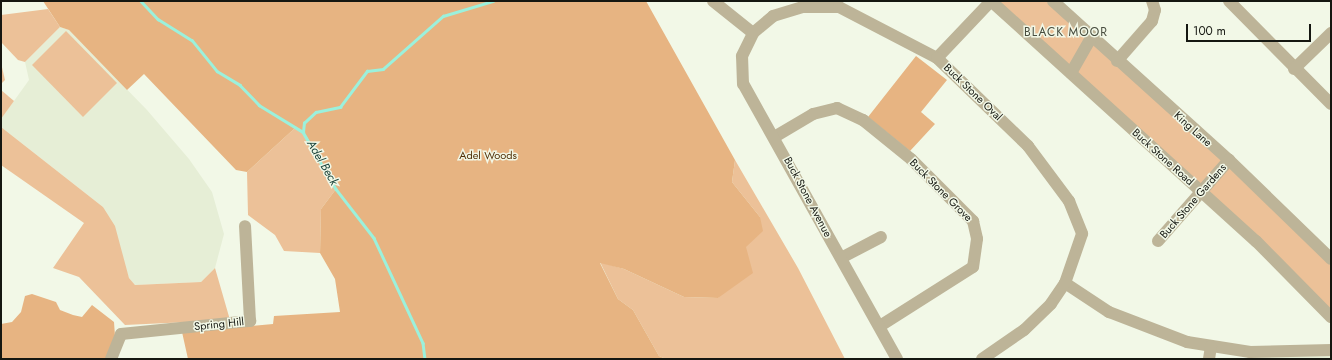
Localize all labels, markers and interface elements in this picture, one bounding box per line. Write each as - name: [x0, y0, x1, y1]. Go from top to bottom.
- scale bar: [1188, 16, 1313, 42]
- text: 100 m: [1193, 22, 1226, 40]
- district label: BLACK MOOR: [1024, 26, 1108, 40]
- street label: Buck Stone Oval: [941, 61, 1005, 123]
- street label: King Lane: [1171, 109, 1215, 149]
- street label: Buck Stone Road: [1129, 126, 1197, 188]
- water label: Adel Beck: [303, 138, 341, 188]
- park label: Adel Woods: [459, 148, 517, 162]
- street label: Buck Stone Avenue: [781, 155, 835, 239]
- street label: Buck Stone Grove: [907, 156, 975, 224]
- street label: Buck Stone Gardens: [1157, 161, 1229, 241]
- street label: Spring Hill: [193, 315, 245, 333]

